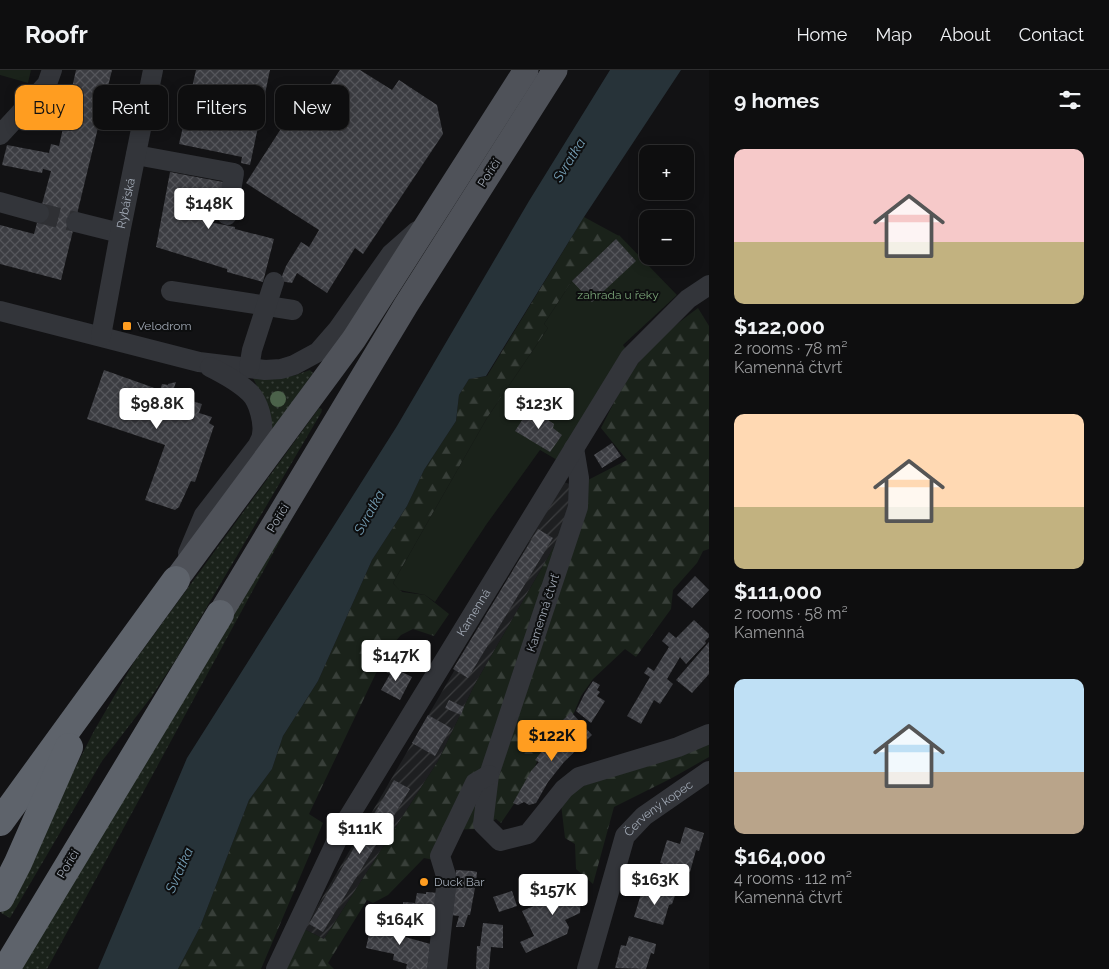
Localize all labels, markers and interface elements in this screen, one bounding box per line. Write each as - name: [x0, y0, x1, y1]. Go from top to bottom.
- text: Roofr: [25, 20, 88, 49]
- text: Home: [796, 24, 847, 45]
- text: Map: [875, 24, 912, 45]
- text: About: [940, 24, 991, 45]
- text: Contact: [1019, 24, 1084, 45]
- chip: Buy: [15, 85, 83, 130]
- chip: Rent: [93, 85, 168, 130]
- chip: Filters: [178, 85, 265, 130]
- chip: New: [275, 85, 349, 130]
- icon: filters: [1056, 86, 1084, 114]
- text: 9 homes: [734, 88, 819, 113]
- water label: Svratka: [549, 135, 589, 186]
- map controls: [639, 145, 694, 265]
- button: +: [639, 145, 694, 200]
- street label: Poříčí: [475, 156, 503, 190]
- street label: Rybářská: [114, 177, 138, 230]
- icon: home: [864, 181, 954, 271]
- pin: $148K: [174, 188, 244, 230]
- text: $148K: [185, 194, 233, 213]
- button: −: [639, 210, 694, 265]
- park label: zahrada u řeky: [577, 288, 659, 302]
- text: $122,000: [734, 314, 825, 339]
- place label: Velodrom: [137, 319, 191, 333]
- marker: Velodrom: [121, 320, 133, 332]
- text: 2 rooms · 78 m²: [734, 339, 847, 358]
- text: Kamenná čtvrť: [734, 358, 842, 377]
- pin: $98.8K: [116, 388, 198, 430]
- pin: $123K: [504, 388, 574, 430]
- text: $98.8K: [130, 394, 184, 413]
- text: $123K: [516, 394, 562, 413]
- icon: home: [864, 446, 954, 536]
- water label: Svratka: [350, 487, 388, 538]
- street label: Poříčí: [264, 501, 292, 535]
- street label: Kamenná čtvrť: [524, 571, 562, 654]
- text: $111,000: [734, 579, 822, 604]
- street label: Kamenná: [454, 586, 493, 639]
- text: 2 rooms · 58 m²: [734, 604, 848, 623]
- text: Kamenná: [734, 623, 804, 642]
- pin: $147K: [361, 640, 431, 682]
- text: $147K: [373, 646, 419, 665]
- icon: home: [864, 711, 954, 801]
- pin: $122K: [517, 720, 587, 762]
- text: $122K: [529, 726, 575, 745]
- street label: Červený kopec: [621, 777, 696, 839]
- pin: $111K: [325, 812, 395, 855]
- text: $111K: [338, 819, 382, 838]
- text: $164,000: [734, 844, 826, 869]
- water label: Svratka: [161, 845, 196, 896]
- street label: Poříčí: [54, 847, 82, 881]
- pin: $163K: [620, 864, 690, 906]
- text: 4 rooms · 112 m²: [734, 869, 852, 888]
- text: $163K: [631, 870, 679, 889]
- pin: $157K: [518, 874, 588, 916]
- place label: Duck Bar: [434, 875, 485, 889]
- marker: Duck Bar: [418, 876, 430, 888]
- text: $157K: [530, 880, 576, 899]
- text: Kamenná čtvrť: [734, 888, 842, 907]
- pin: $164K: [365, 904, 435, 946]
- text: $164K: [376, 910, 424, 929]

